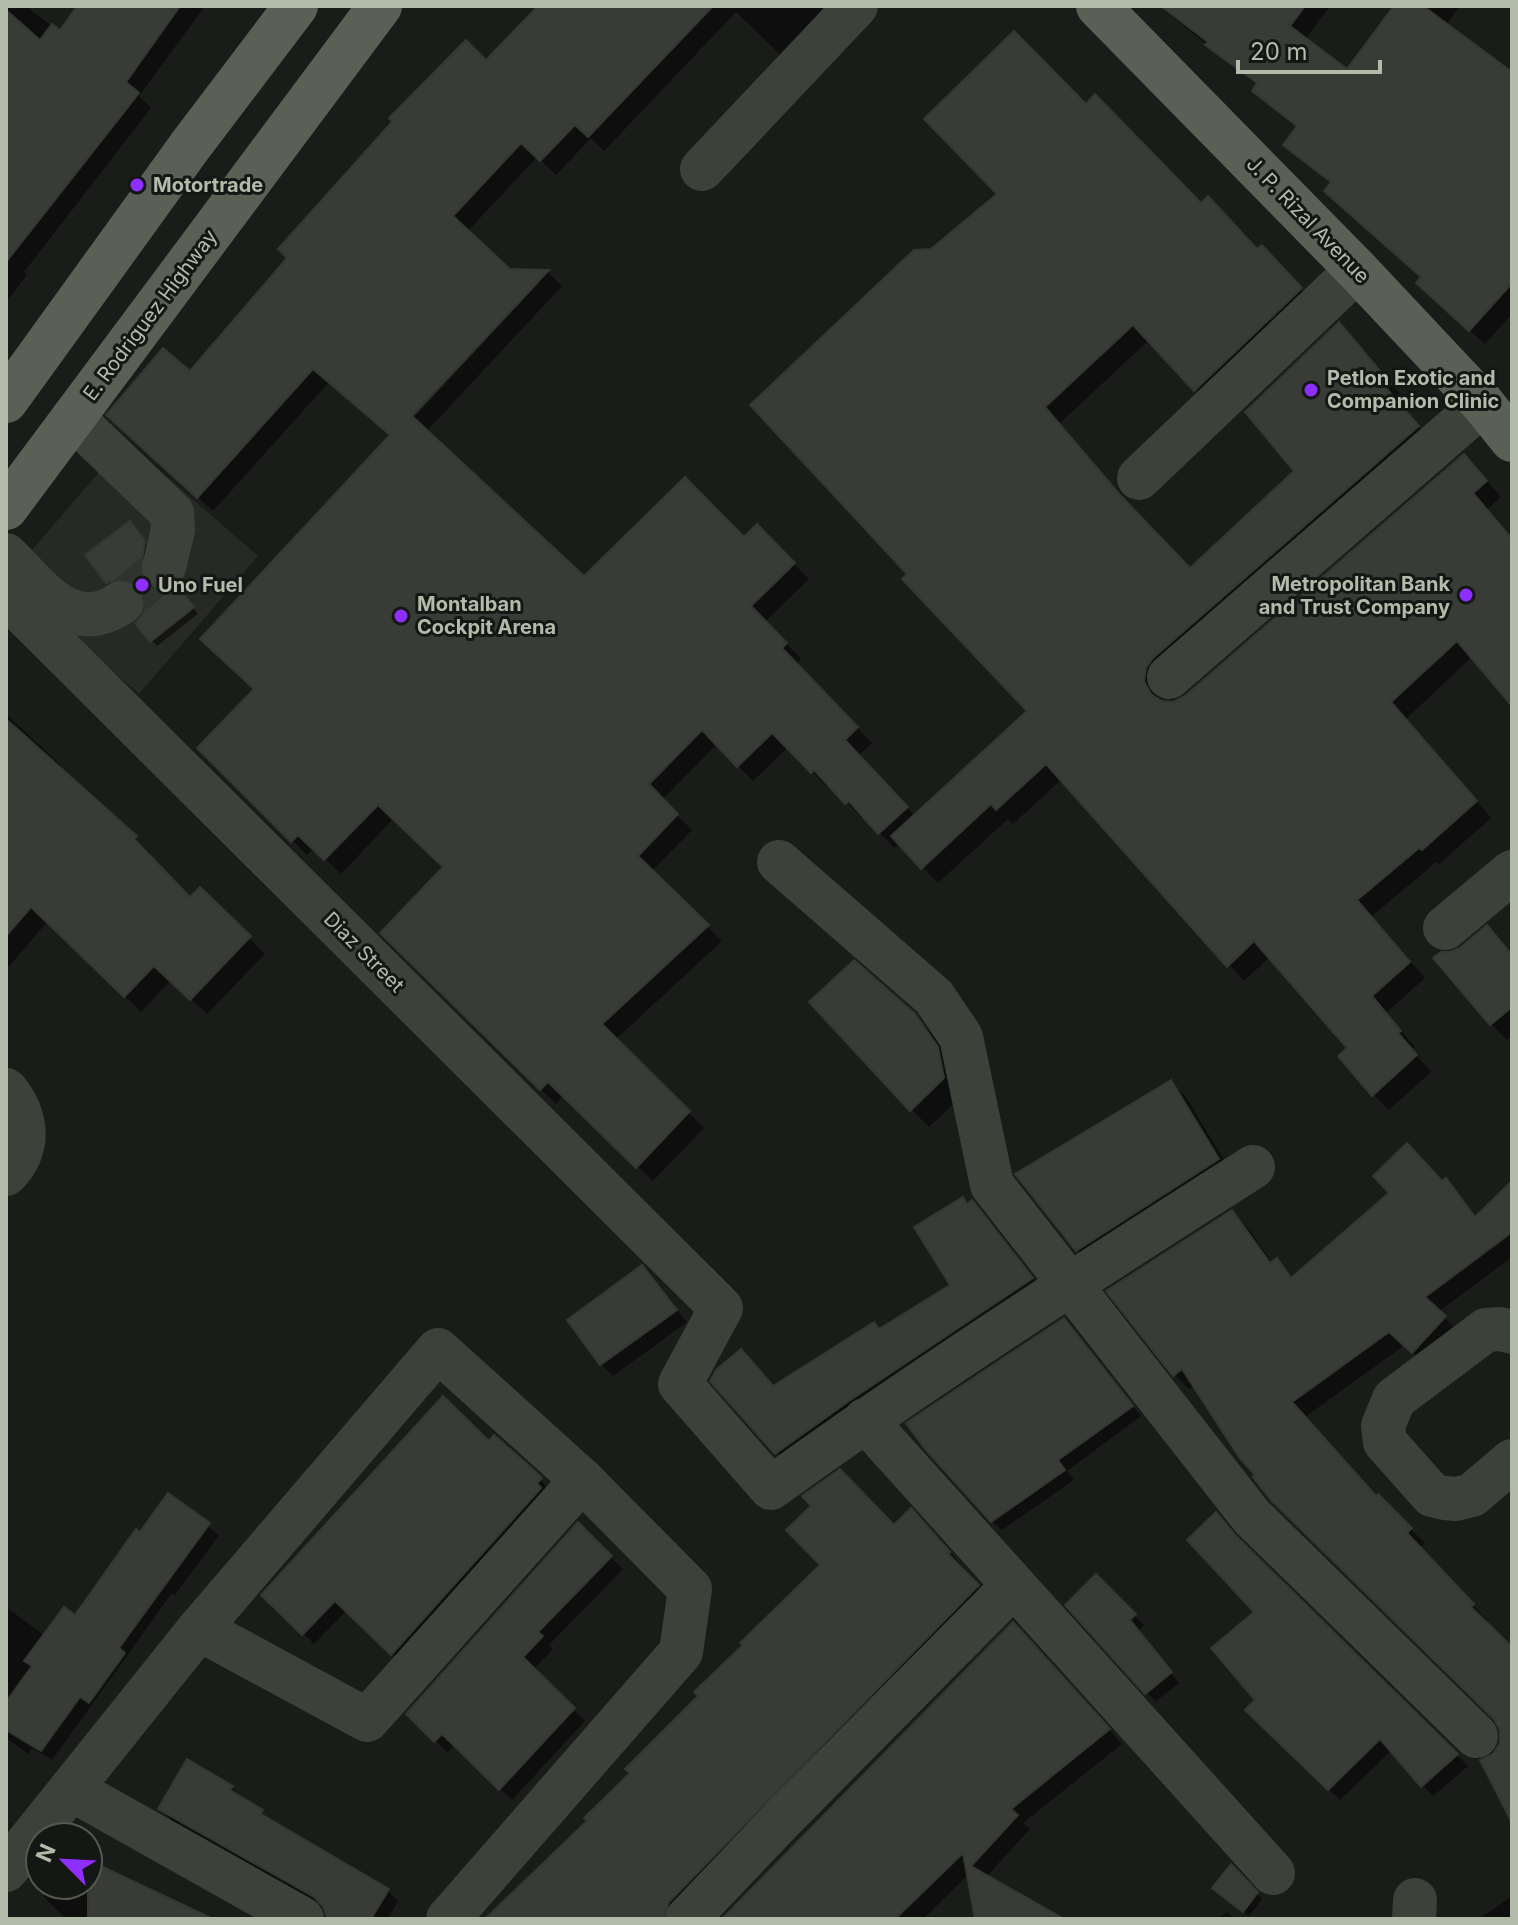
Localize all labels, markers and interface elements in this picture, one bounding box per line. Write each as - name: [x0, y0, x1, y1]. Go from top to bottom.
- scale bar: [1238, 24, 1380, 74]
- text: 20 m: [1250, 37, 1308, 66]
- street label: J. P. Rizal Avenue: [1242, 152, 1374, 288]
- place label: Motortrade: [153, 173, 263, 197]
- marker: Motortrade: [128, 176, 146, 194]
- street label: E. Rodriguez Highway: [78, 225, 222, 405]
- place label: Petlon Exotic and Companion Clinic: [1327, 366, 1499, 413]
- marker: Petlon Exotic and Companion Clinic: [1302, 381, 1320, 399]
- place label: Metropolitan Bank and Trust Company: [1259, 572, 1450, 619]
- place label: Uno Fuel: [158, 573, 243, 597]
- marker: Uno Fuel: [133, 576, 151, 594]
- marker: Metropolitan Bank and Trust Company: [1457, 586, 1475, 604]
- place label: Montalban Cockpit Arena: [417, 592, 556, 639]
- marker: Montalban Cockpit Arena: [392, 607, 410, 625]
- street label: Diaz Street: [319, 907, 409, 997]
- north arrow: [24, 1821, 104, 1901]
- text: N: [30, 1840, 61, 1866]

